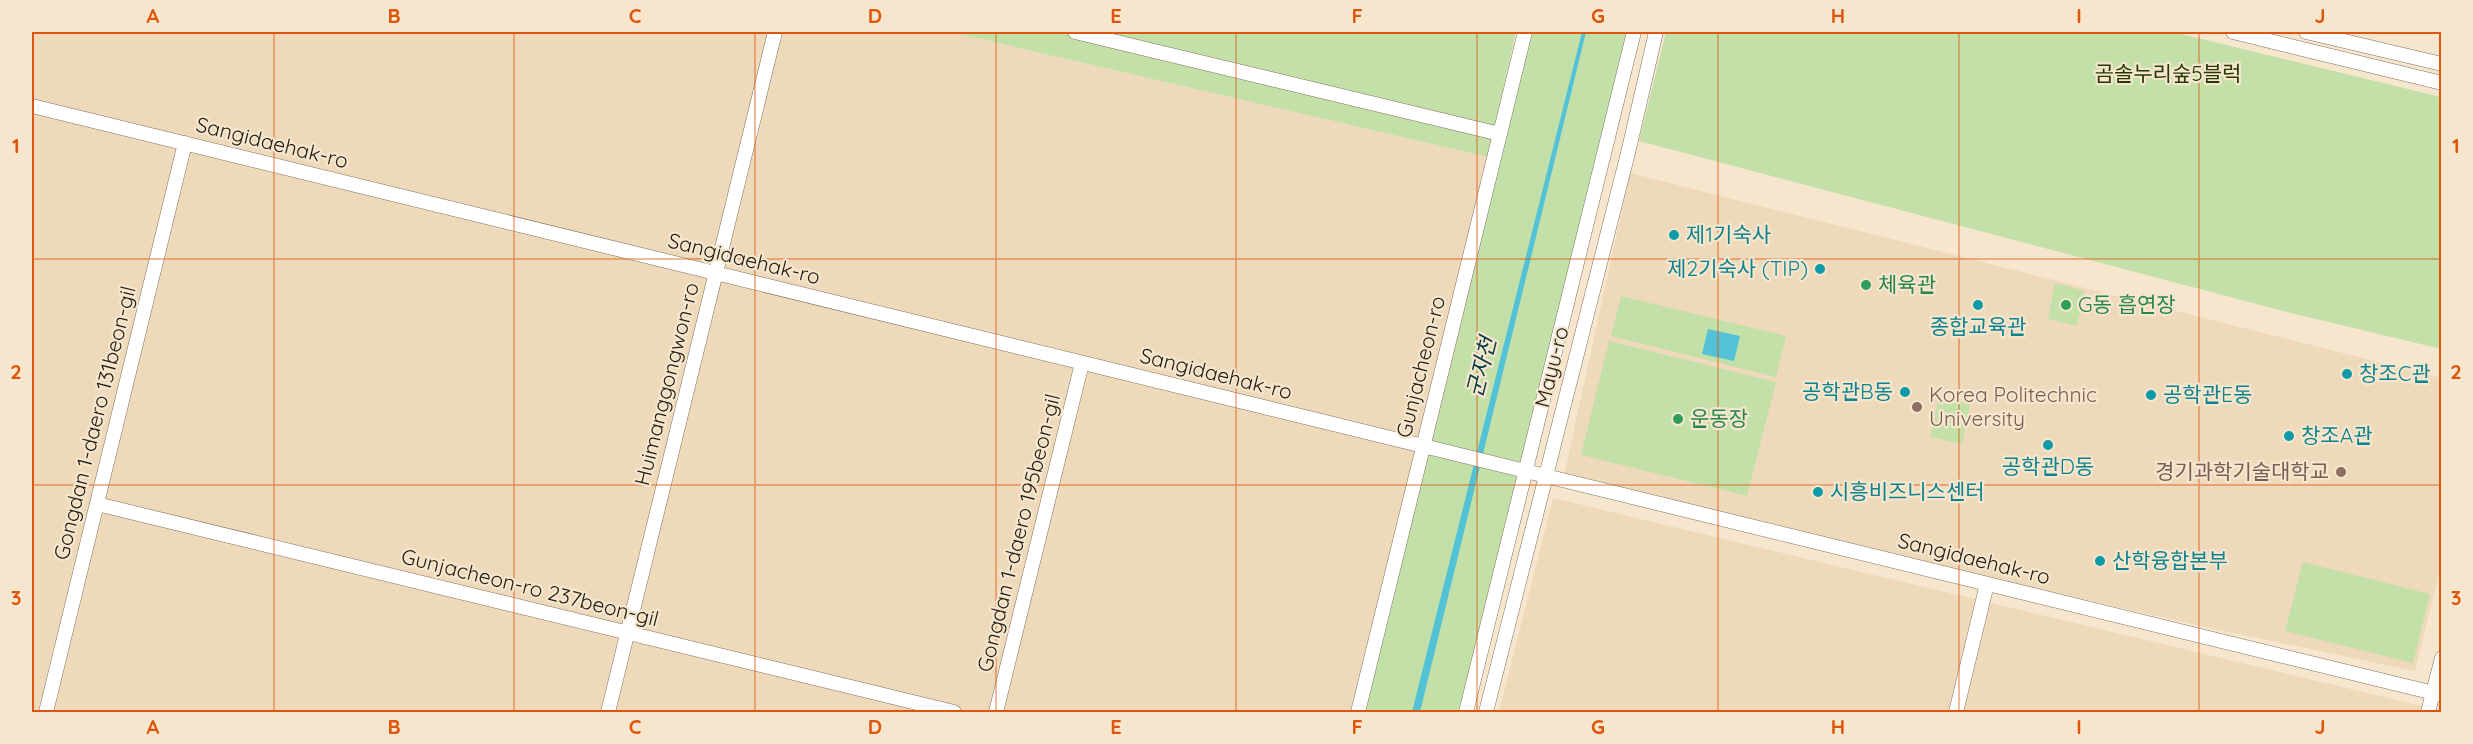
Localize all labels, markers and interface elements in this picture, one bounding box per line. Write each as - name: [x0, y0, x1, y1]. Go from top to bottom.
- text: A: [147, 3, 160, 28]
- text: B: [387, 3, 401, 28]
- text: C: [629, 3, 642, 28]
- text: D: [868, 3, 882, 28]
- text: E: [1110, 3, 1122, 28]
- text: F: [1351, 3, 1363, 28]
- text: G: [1591, 3, 1605, 28]
- text: H: [1831, 3, 1845, 28]
- text: I: [2076, 3, 2082, 28]
- text: J: [2314, 3, 2326, 28]
- park label: 곰솔누리숲5블럭: [2095, 60, 2241, 86]
- street label: Sangidaehak-ro: [193, 111, 351, 174]
- text: 1: [12, 133, 20, 158]
- text: 1: [2452, 133, 2460, 158]
- place label: 제1기숙사: [1686, 221, 1771, 247]
- street label: Sangidaehak-ro: [665, 227, 823, 290]
- marker: 제1기숙사: [1667, 228, 1681, 242]
- place label: 제2기숙사 (TIP): [1667, 255, 1808, 281]
- marker: 제2기숙사 (TIP): [1813, 262, 1827, 276]
- place label: 체육관: [1878, 271, 1936, 297]
- marker: 체육관: [1859, 278, 1873, 292]
- street label: Huimanggongwon-ro: [628, 280, 704, 488]
- street label: Gongdan 1-daero 131beon-gil: [47, 283, 141, 562]
- place label: G동 흡연장: [2078, 291, 2176, 317]
- street label: Gunjacheon-ro: [1390, 293, 1450, 440]
- marker: 종합교육관: [1971, 298, 1985, 312]
- marker: G동 흡연장: [2059, 298, 2073, 312]
- place label: 종합교육관: [1930, 313, 2026, 339]
- street label: Mayu-ro: [1528, 324, 1574, 410]
- water label: 군자천: [1460, 331, 1503, 400]
- street label: Sangidaehak-ro: [1137, 342, 1295, 405]
- text: 2: [10, 359, 22, 384]
- text: 2: [2450, 359, 2462, 384]
- place label: 창조C관: [2359, 360, 2431, 386]
- marker: 창조C관: [2340, 367, 2354, 381]
- place label: 공학관B동: [1802, 378, 1893, 404]
- place label: Korea Politechnic University: [1929, 381, 2097, 431]
- place label: 공학관E동: [2163, 381, 2252, 407]
- marker: 공학관B동: [1898, 385, 1912, 399]
- marker: 공학관E동: [2144, 388, 2158, 402]
- street label: Gongdan 1-daero 195beon-gil: [971, 391, 1065, 675]
- marker: Korea Politechnic University: [1910, 400, 1924, 414]
- place label: 운동장: [1690, 405, 1748, 431]
- marker: 운동장: [1671, 412, 1685, 426]
- place label: 창조A관: [2301, 422, 2373, 448]
- marker: 창조A관: [2282, 429, 2296, 443]
- marker: 공학관D동: [2041, 438, 2055, 452]
- place label: 공학관D동: [2002, 453, 2094, 479]
- place label: 경기과학기술대학교: [2155, 458, 2329, 484]
- marker: 경기과학기술대학교: [2334, 465, 2348, 479]
- place label: 시흥비즈니스센터: [1830, 478, 1985, 504]
- marker: 시흥비즈니스센터: [1811, 485, 1825, 499]
- street label: Sangidaehak-ro: [1895, 527, 2053, 590]
- street label: Gunjacheon-ro 237beon-gil: [399, 542, 662, 632]
- place label: 산학융합본부: [2112, 547, 2228, 573]
- marker: 산학융합본부: [2093, 554, 2107, 568]
- text: 3: [11, 585, 21, 610]
- text: 3: [2451, 585, 2461, 610]
- text: A: [147, 714, 160, 739]
- text: B: [387, 714, 401, 739]
- text: C: [629, 714, 642, 739]
- text: D: [868, 714, 882, 739]
- text: E: [1110, 714, 1122, 739]
- text: F: [1351, 714, 1363, 739]
- text: G: [1591, 714, 1605, 739]
- text: H: [1831, 714, 1845, 739]
- text: I: [2076, 714, 2082, 739]
- text: J: [2314, 714, 2326, 739]

